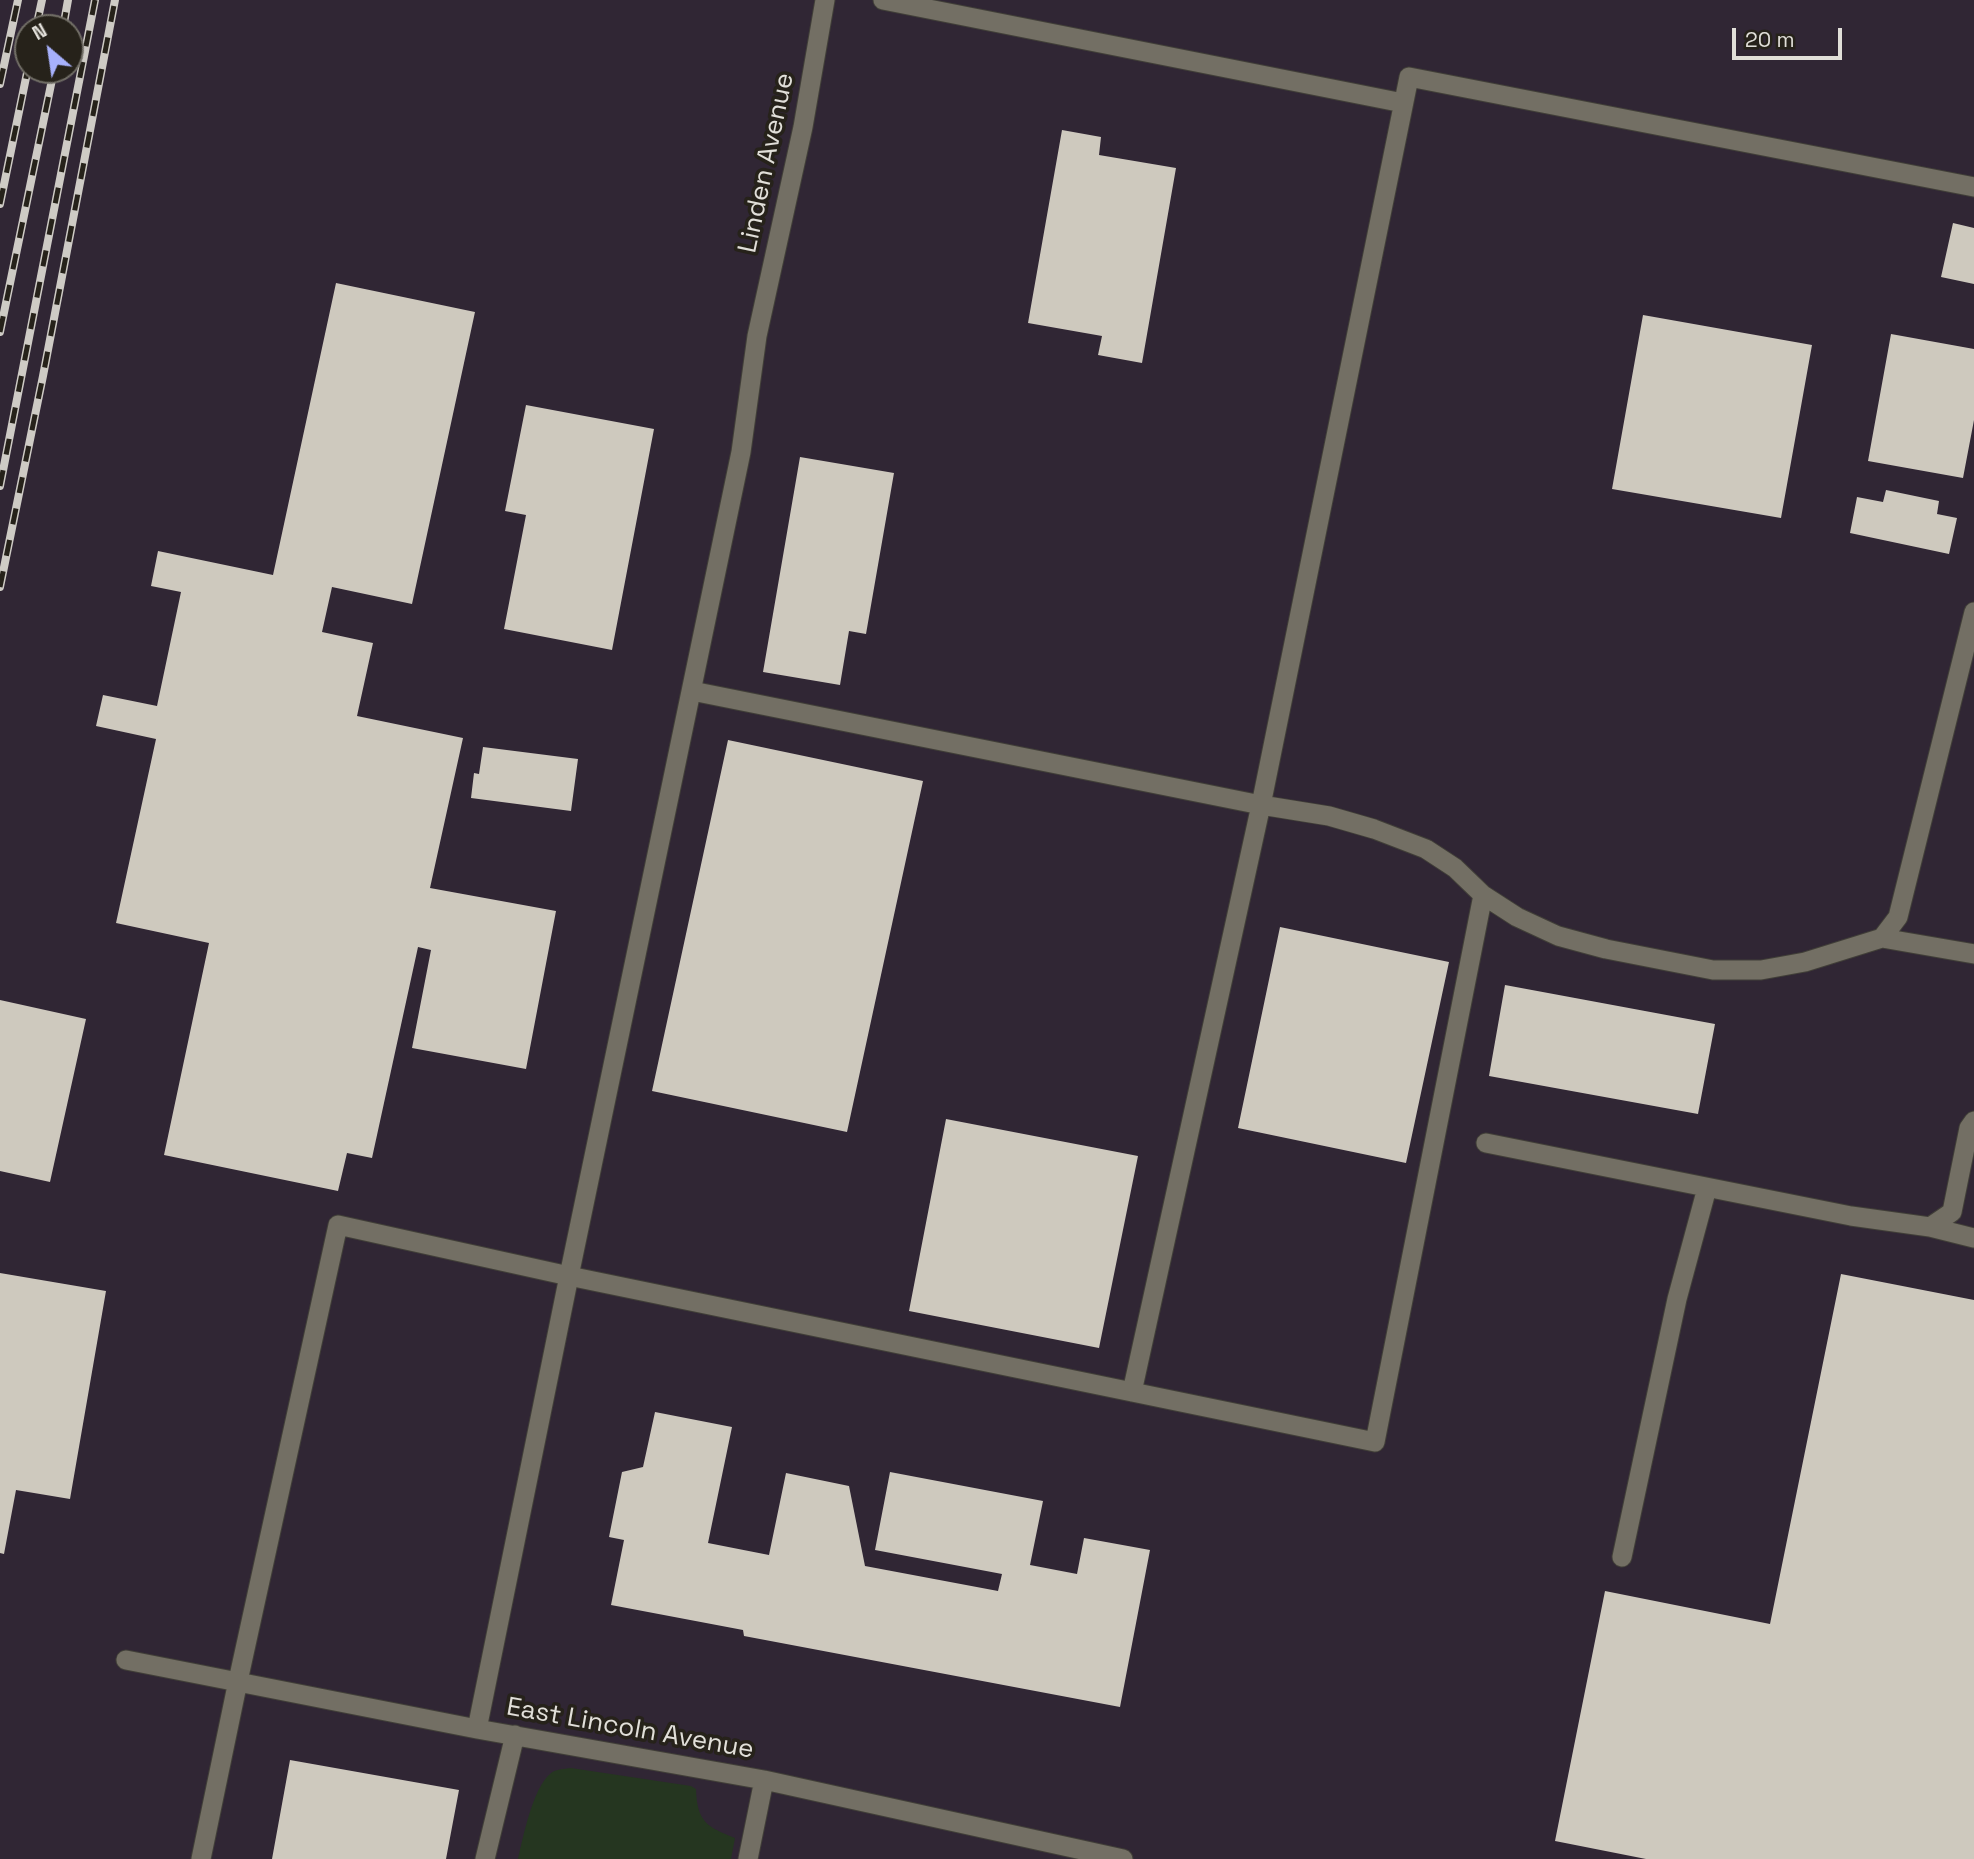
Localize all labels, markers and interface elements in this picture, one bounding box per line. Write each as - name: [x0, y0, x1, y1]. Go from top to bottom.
- north arrow: [14, 14, 84, 84]
- scale bar: [1736, 14, 1846, 58]
- text: N: [28, 18, 51, 46]
- text: 20 m: [1745, 26, 1795, 53]
- street label: Linden Avenue: [733, 70, 801, 256]
- street label: East Lincoln Avenue: [504, 1692, 756, 1766]

